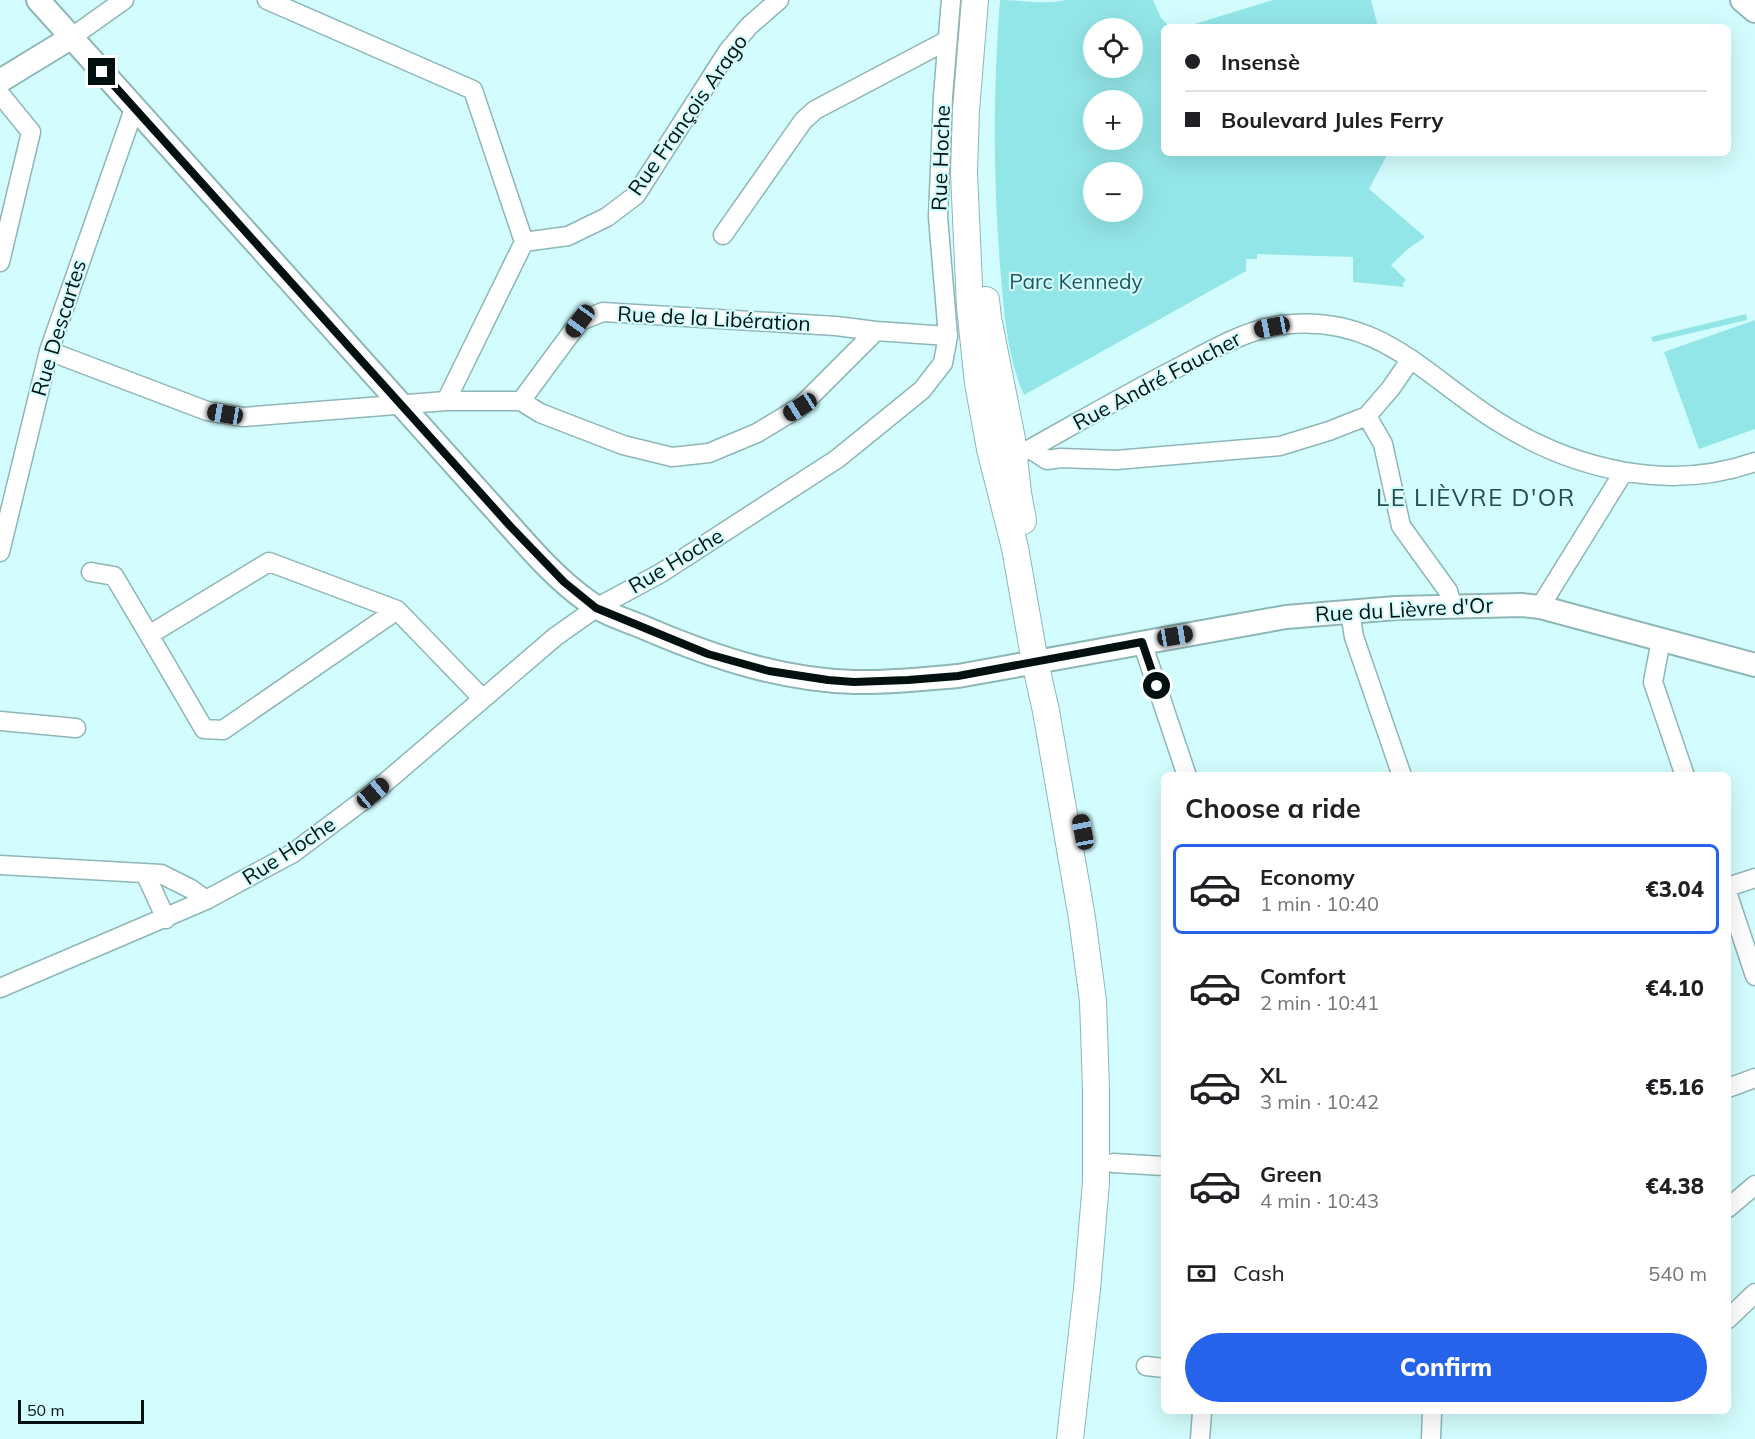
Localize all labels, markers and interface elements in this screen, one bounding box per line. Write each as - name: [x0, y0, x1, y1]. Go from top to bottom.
- map controls: [1083, 18, 1143, 222]
- button: locate: [1083, 18, 1143, 78]
- street label: Rue François Arago: [622, 29, 753, 200]
- text: Insensè: [1221, 48, 1300, 76]
- route end: [88, 58, 115, 85]
- button: +: [1083, 90, 1143, 150]
- street label: Rue Hoche: [925, 105, 955, 211]
- text: Boulevard Jules Ferry: [1221, 106, 1444, 134]
- button: −: [1083, 162, 1143, 222]
- street label: Rue Descartes: [25, 256, 91, 399]
- park label: Parc Kennedy: [1009, 268, 1143, 294]
- street label: Rue de la Libération: [617, 300, 811, 336]
- car: [562, 301, 598, 341]
- car: [1253, 315, 1291, 339]
- street label: Rue André Faucher: [1068, 325, 1245, 435]
- car: [780, 390, 820, 424]
- car: [206, 402, 244, 426]
- district label: LE LIÈVRE D'OR: [1376, 482, 1576, 512]
- street label: Rue Hoche: [623, 522, 728, 599]
- street label: Rue du Lièvre d'Or: [1314, 591, 1494, 627]
- car: [1156, 624, 1194, 648]
- route start: [1143, 672, 1170, 699]
- car: [353, 775, 393, 811]
- text: Choose a ride: [1185, 791, 1361, 825]
- street label: Rue Hoche: [237, 810, 340, 890]
- car: [1071, 813, 1095, 851]
- icon: car: [1188, 862, 1242, 916]
- text: Economy: [1260, 863, 1355, 891]
- text: €3.04: [1645, 875, 1704, 903]
- text: 1 min · 10:40: [1260, 891, 1379, 916]
- icon: car: [1188, 961, 1242, 1015]
- text: Comfort: [1260, 962, 1346, 990]
- text: €4.10: [1645, 974, 1704, 1002]
- text: 2 min · 10:41: [1260, 990, 1379, 1015]
- icon: car: [1188, 1060, 1242, 1114]
- text: XL: [1260, 1061, 1287, 1089]
- text: €5.16: [1645, 1073, 1704, 1101]
- text: 3 min · 10:42: [1260, 1089, 1379, 1114]
- icon: car: [1188, 1159, 1242, 1213]
- text: Green: [1260, 1160, 1322, 1188]
- text: €4.38: [1645, 1172, 1704, 1200]
- text: 4 min · 10:43: [1260, 1188, 1379, 1213]
- icon: cash: [1185, 1257, 1218, 1290]
- text: Cash: [1233, 1259, 1285, 1287]
- text: 540 m: [1648, 1261, 1707, 1286]
- button: Confirm: [1185, 1333, 1707, 1402]
- scale bar: [18, 1397, 144, 1424]
- text: 50 m: [27, 1400, 64, 1420]

